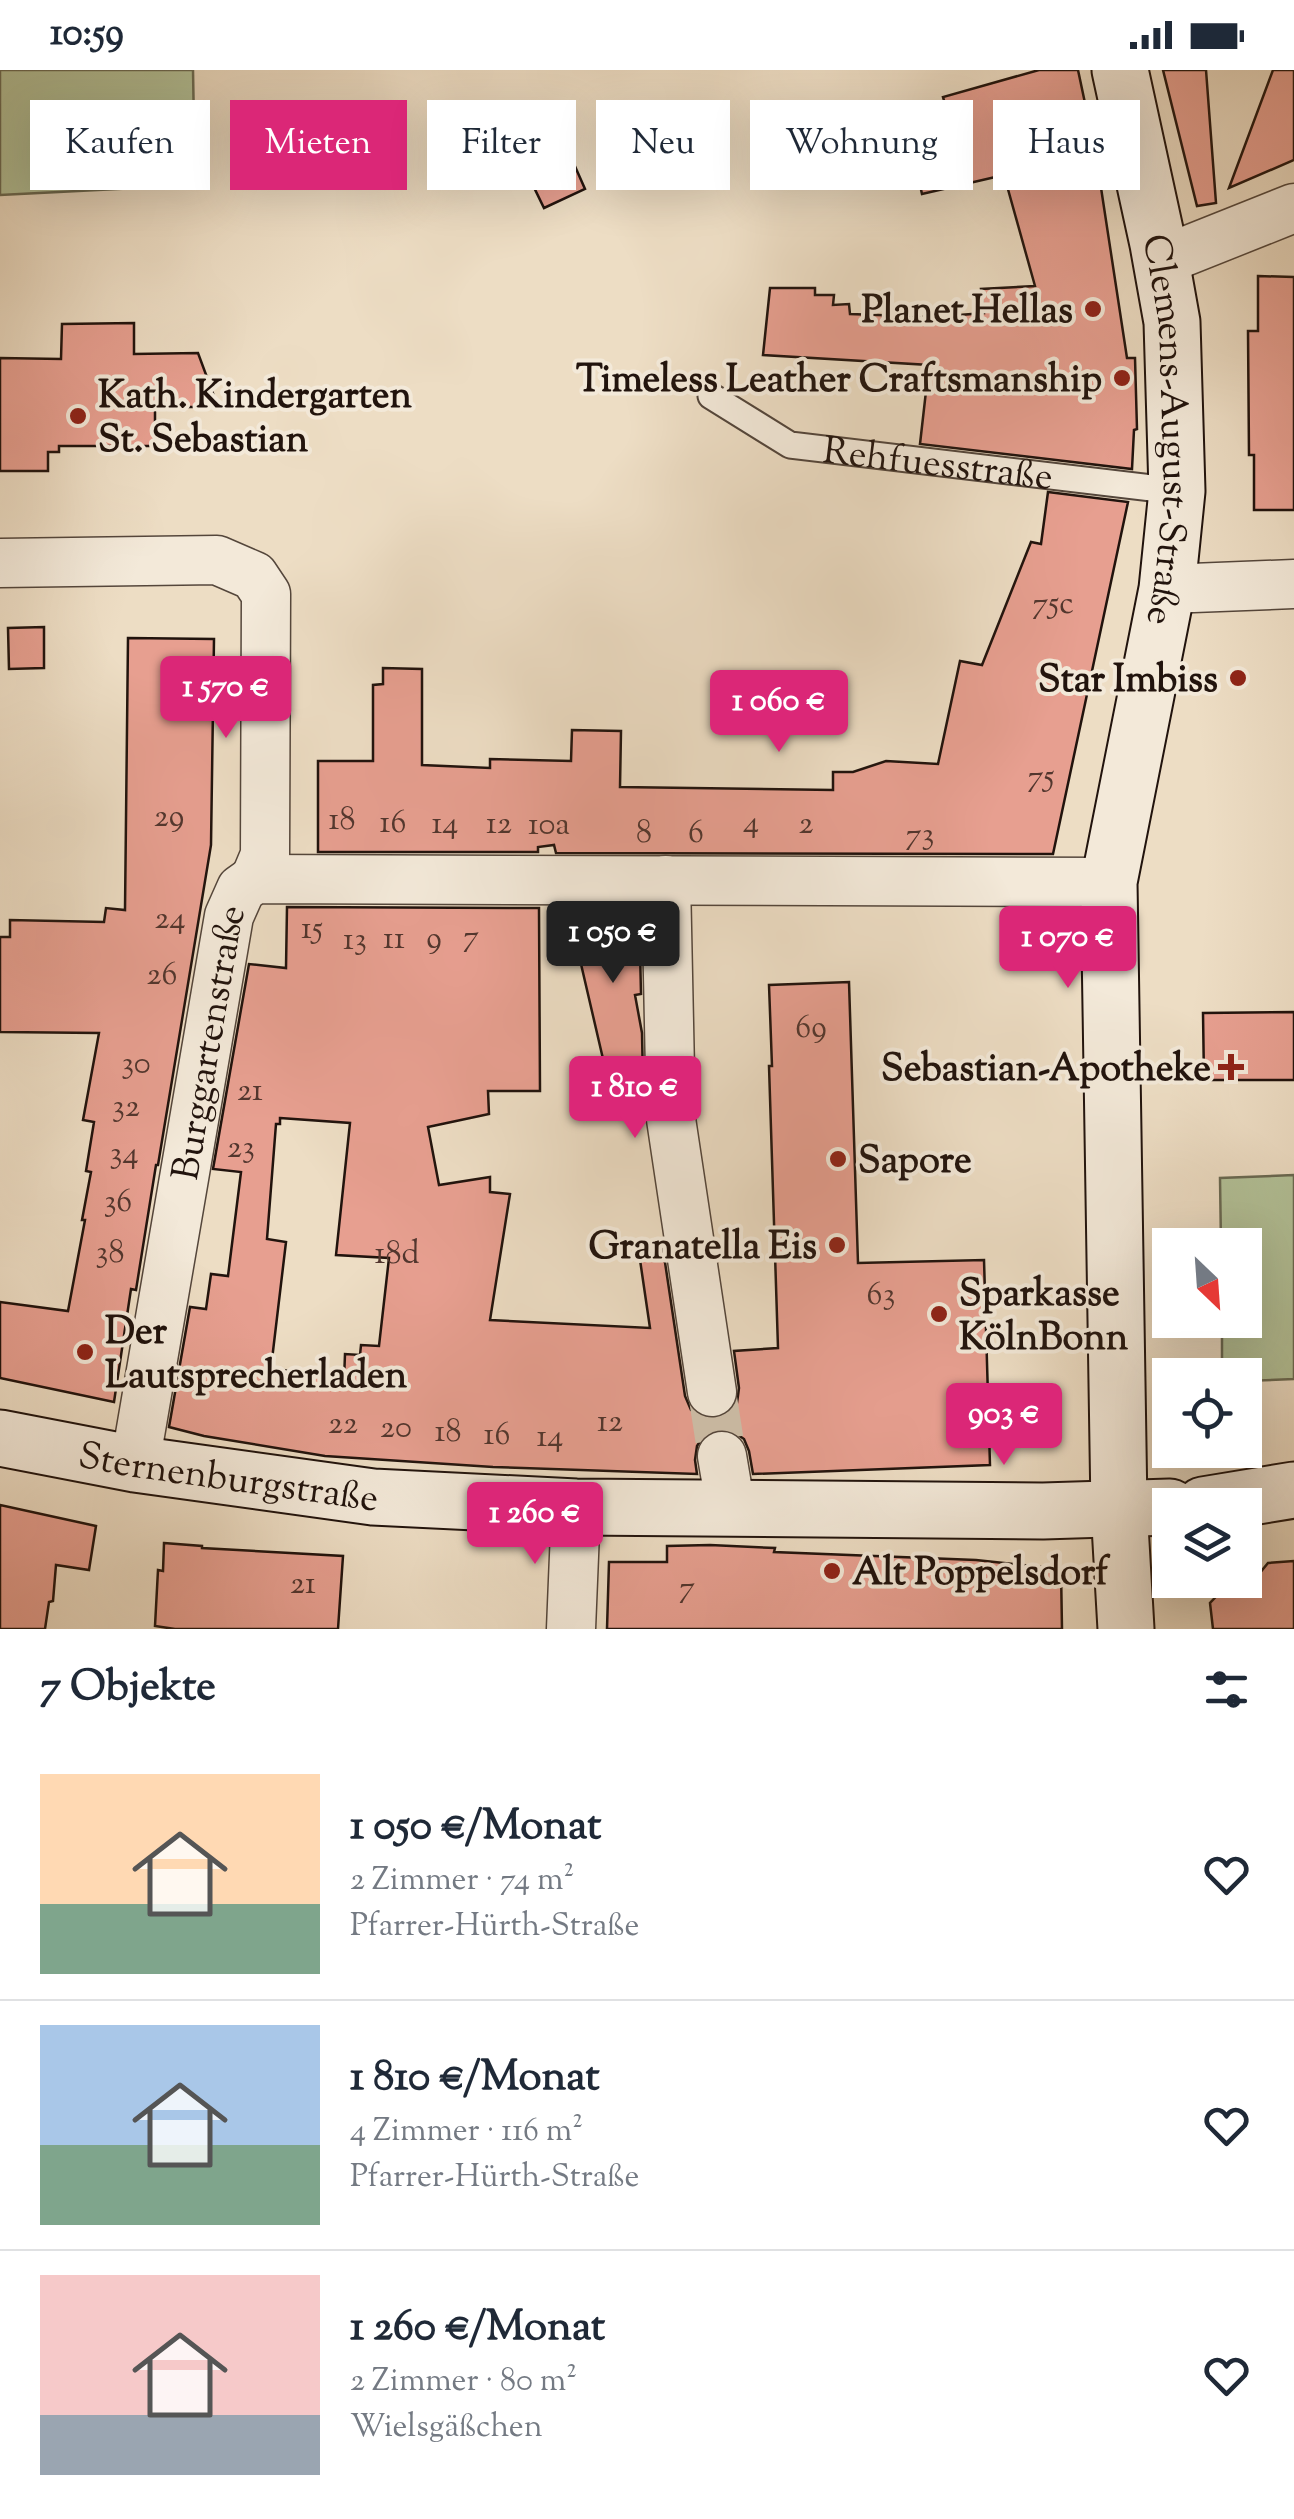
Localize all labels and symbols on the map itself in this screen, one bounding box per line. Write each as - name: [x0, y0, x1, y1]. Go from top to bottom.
- street label: Clemens-August-Straße: [1126, 230, 1200, 630]
- place label: Planet Hellas: [862, 286, 1073, 340]
- marker: Planet Hellas: [1082, 298, 1104, 320]
- place label: Timeless Leather Craftsmanship: [576, 355, 1102, 409]
- marker: Timeless Leather Craftsmanship: [1111, 367, 1133, 389]
- place label: Kath. Kindergarten St. Sebastian: [98, 371, 413, 469]
- marker: Kath. Kindergarten St. Sebastian: [67, 405, 89, 427]
- street label: Rehfuesstraße: [820, 426, 1055, 507]
- house number: 75c: [1032, 582, 1074, 628]
- place label: Star Imbiss: [1038, 655, 1218, 709]
- pin: 1 570 €: [134, 656, 318, 741]
- marker: Star Imbiss: [1227, 667, 1249, 689]
- pin: 1 060 €: [687, 670, 871, 755]
- house number: 75: [1028, 755, 1055, 801]
- house number: 29: [154, 795, 184, 841]
- house number: 18: [329, 798, 355, 844]
- house number: 16: [380, 801, 406, 847]
- house number: 4: [743, 801, 759, 847]
- house number: 14: [431, 802, 459, 848]
- house number: 12: [486, 802, 512, 848]
- house number: 2: [799, 802, 814, 848]
- house number: 10a: [528, 803, 570, 849]
- house number: 8: [636, 811, 652, 857]
- house number: 6: [688, 811, 704, 857]
- house number: 73: [906, 813, 934, 859]
- street label: Burggartenstraße: [161, 896, 262, 1185]
- house number: 24: [154, 897, 186, 943]
- pin: 1 050 €: [521, 901, 705, 986]
- pin: 1 070 €: [976, 906, 1160, 991]
- house number: 15: [301, 907, 323, 953]
- house number: 7: [463, 915, 479, 961]
- house number: 11: [383, 917, 405, 963]
- house number: 9: [426, 917, 442, 963]
- house number: 13: [343, 918, 367, 964]
- house number: 26: [147, 953, 177, 999]
- house number: 69: [795, 1006, 827, 1052]
- house number: 30: [121, 1042, 151, 1088]
- place label: Sebastian-Apotheke: [881, 1044, 1211, 1098]
- pin: 1 810 €: [543, 1056, 727, 1141]
- marker: Sebastian-Apotheke: [1220, 1056, 1242, 1078]
- house number: 21: [237, 1069, 263, 1115]
- house number: 32: [112, 1085, 140, 1131]
- house number: 23: [227, 1126, 255, 1172]
- house number: 34: [109, 1132, 139, 1178]
- place label: Sapore: [858, 1136, 972, 1190]
- marker: Sapore: [827, 1148, 849, 1170]
- house number: 36: [104, 1180, 132, 1226]
- place label: Granatella Eis: [589, 1222, 817, 1276]
- north arrow: [1152, 1228, 1262, 1338]
- house number: 38: [96, 1231, 124, 1277]
- house number: 18d: [375, 1232, 419, 1278]
- marker: Granatella Eis: [826, 1234, 848, 1256]
- place label: Sparkasse KölnBonn: [959, 1269, 1129, 1367]
- house number: 63: [867, 1273, 895, 1319]
- marker: Sparkasse KölnBonn: [928, 1303, 950, 1325]
- place label: Der Lautsprecherladen: [105, 1307, 408, 1405]
- marker: Der Lautsprecherladen: [74, 1341, 96, 1363]
- pin: 903 €: [934, 1383, 1074, 1468]
- house number: 12: [597, 1400, 623, 1446]
- house number: 22: [328, 1402, 358, 1448]
- house number: 20: [380, 1406, 412, 1452]
- house number: 18: [435, 1410, 461, 1456]
- house number: 16: [484, 1413, 510, 1459]
- house number: 14: [536, 1415, 564, 1461]
- street label: Sternenburgstraße: [73, 1431, 382, 1528]
- pin: 1 260 €: [443, 1482, 627, 1567]
- place label: Alt Poppelsdorf: [852, 1548, 1111, 1602]
- marker: Alt Poppelsdorf: [821, 1560, 843, 1582]
- house number: 21: [290, 1562, 316, 1608]
- house number: 7: [679, 1566, 695, 1612]

